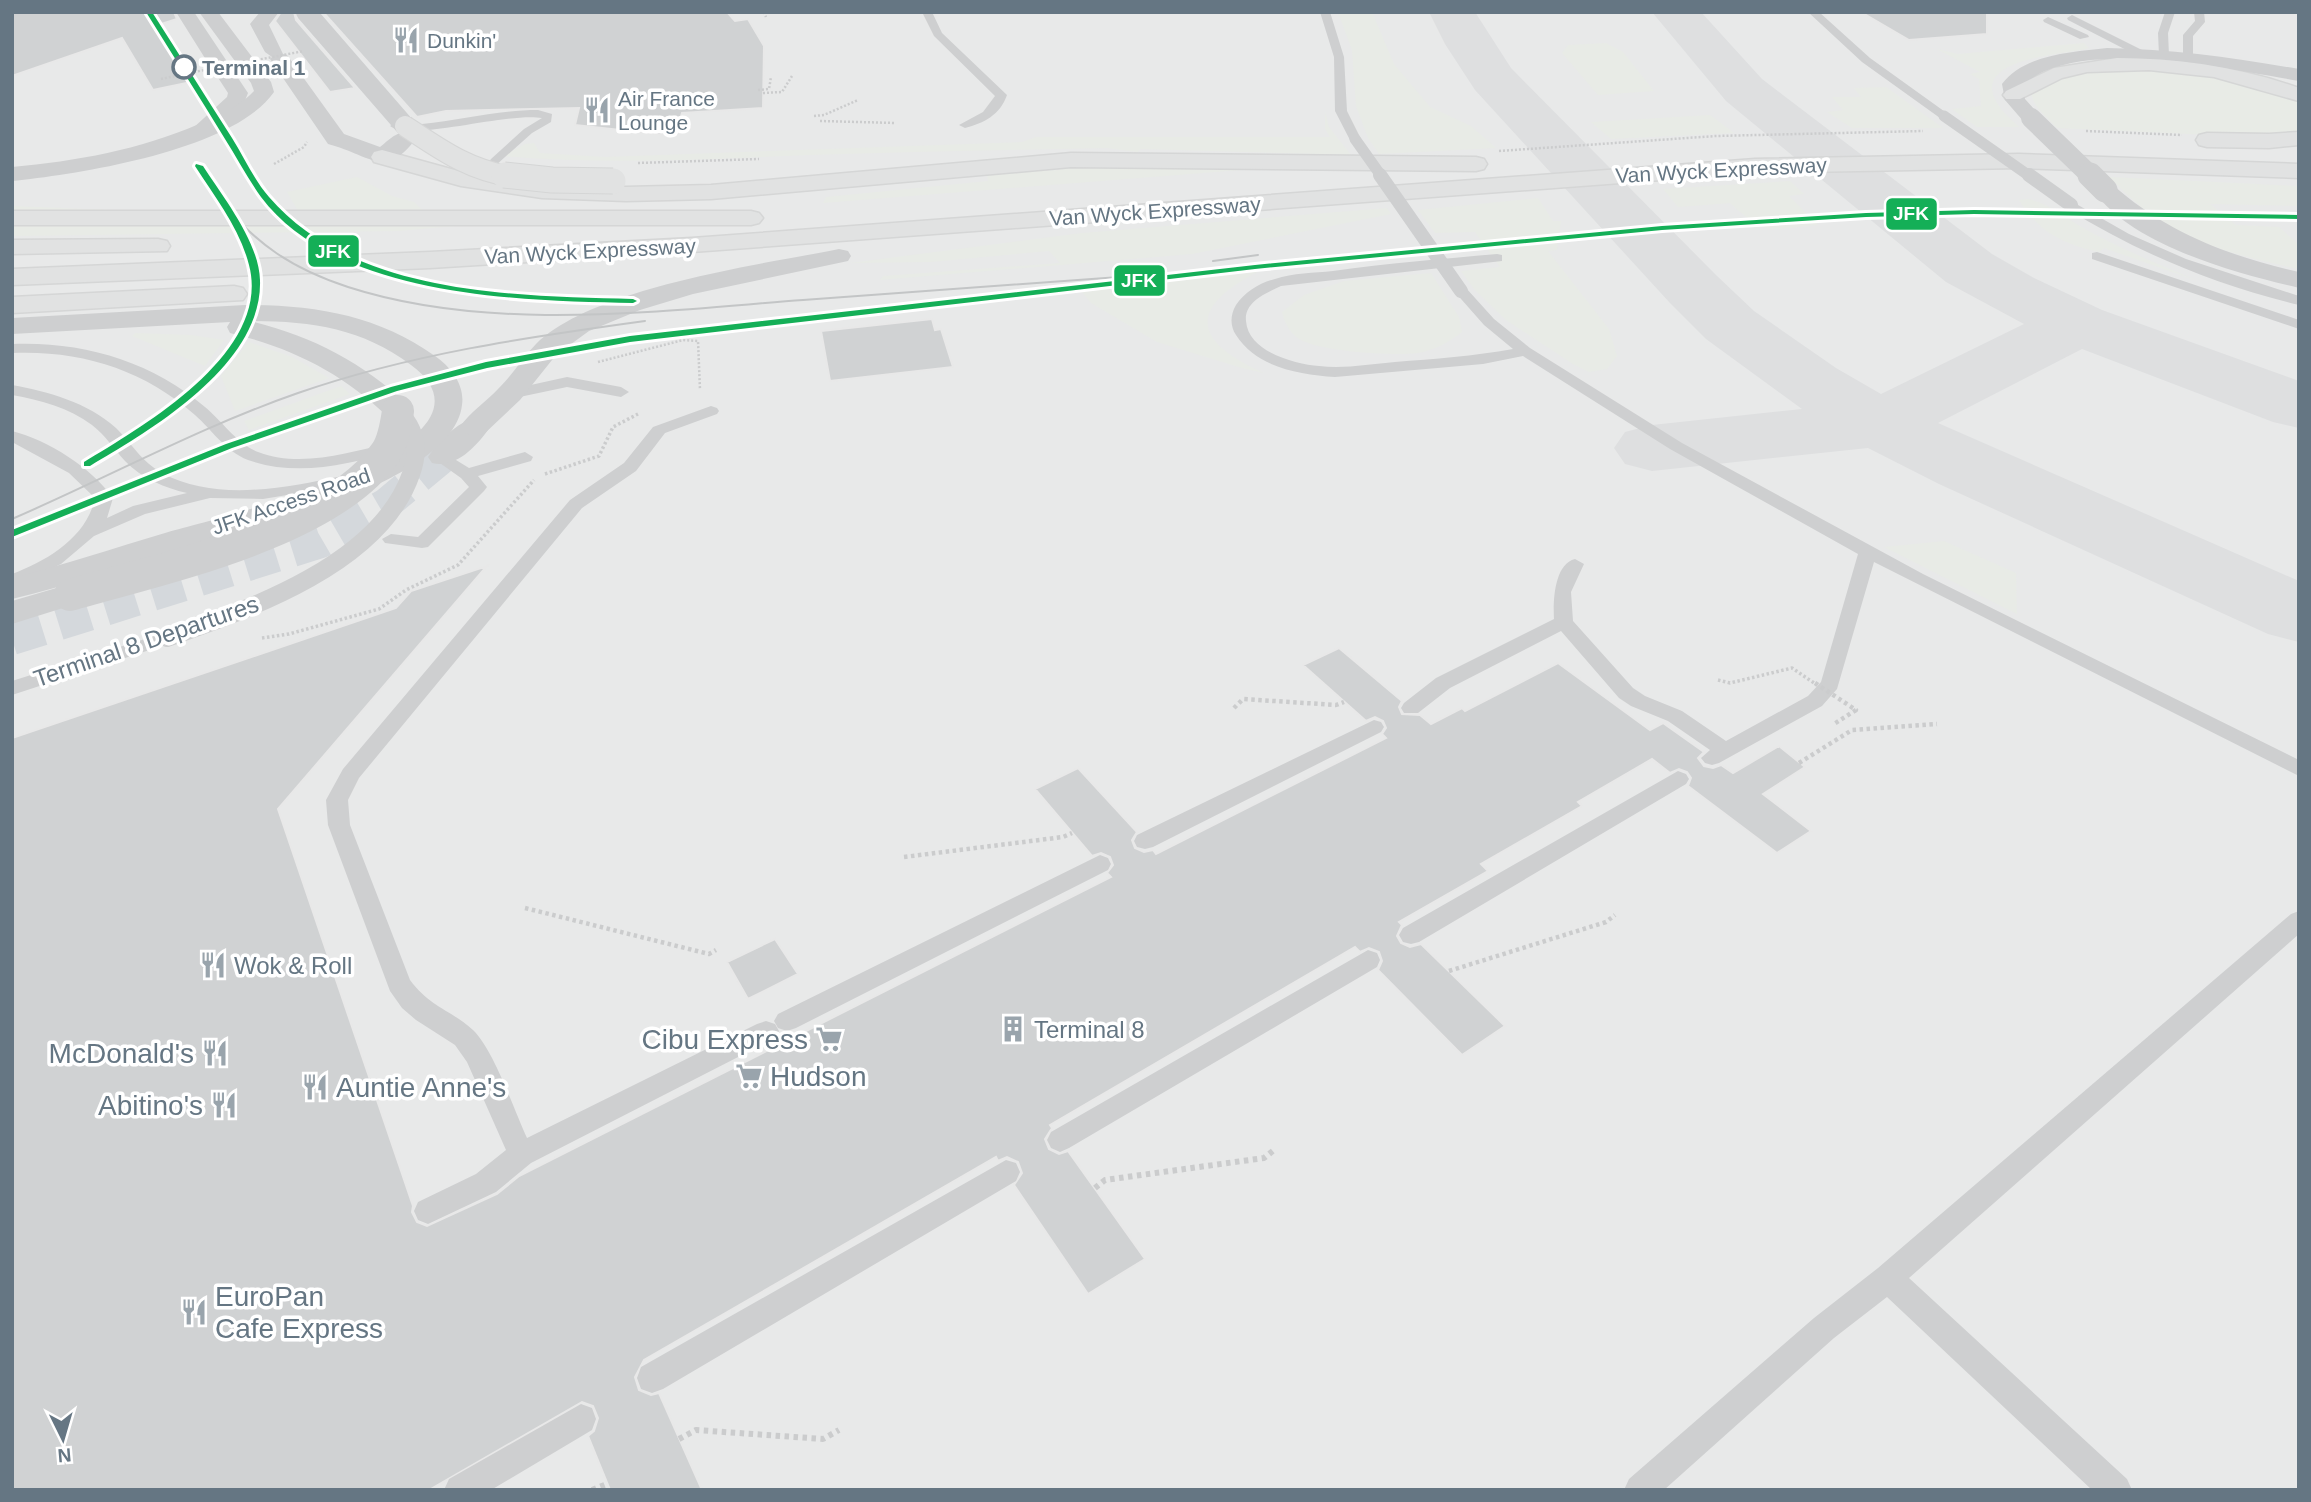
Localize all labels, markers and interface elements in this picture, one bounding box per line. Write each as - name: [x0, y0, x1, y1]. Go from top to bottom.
- restaurant icon: Dunkin': [391, 25, 421, 55]
- place label: Dunkin': [427, 29, 496, 52]
- marker: Terminal 1: [172, 55, 196, 79]
- place label: Terminal 1: [202, 56, 306, 79]
- place label: Air France Lounge: [618, 87, 715, 134]
- restaurant icon: Air France Lounge: [582, 95, 612, 125]
- street label: Van Wyck Expressway: [1615, 153, 1828, 187]
- street label: Van Wyck Expressway: [1049, 192, 1262, 230]
- line badge: JFK: [1885, 197, 1938, 231]
- text: JFK: [1893, 203, 1929, 224]
- line badge: JFK: [307, 234, 360, 268]
- street label: Van Wyck Expressway: [484, 234, 697, 268]
- text: JFK: [315, 241, 351, 262]
- line badge: JFK: [1113, 264, 1166, 297]
- text: JFK: [1121, 270, 1157, 291]
- street label: JFK Access Road: [209, 463, 373, 539]
- street label: Terminal 8 Departures: [30, 590, 262, 692]
- restaurant icon: Wok & Roll: [198, 950, 228, 980]
- place label: Wok & Roll: [234, 952, 352, 979]
- building icon: Terminal 8: [998, 1014, 1028, 1044]
- place label: Terminal 8: [1034, 1016, 1145, 1043]
- place label: Cibu Express: [641, 1024, 808, 1055]
- supermarket icon: Cibu Express: [814, 1024, 844, 1054]
- place label: McDonald's: [49, 1038, 194, 1069]
- restaurant icon: McDonald's: [200, 1038, 230, 1068]
- supermarket icon: Hudson: [734, 1061, 764, 1091]
- place label: Hudson: [770, 1061, 867, 1092]
- restaurant icon: Auntie Anne's: [300, 1072, 330, 1102]
- place label: Auntie Anne's: [336, 1072, 506, 1103]
- place label: Abitino's: [98, 1090, 203, 1121]
- restaurant icon: Abitino's: [209, 1090, 239, 1120]
- place label: EuroPan Cafe Express: [215, 1281, 383, 1344]
- restaurant icon: EuroPan Cafe Express: [179, 1297, 209, 1327]
- north arrow: [28, 1404, 98, 1474]
- text: N: [57, 1444, 72, 1466]

